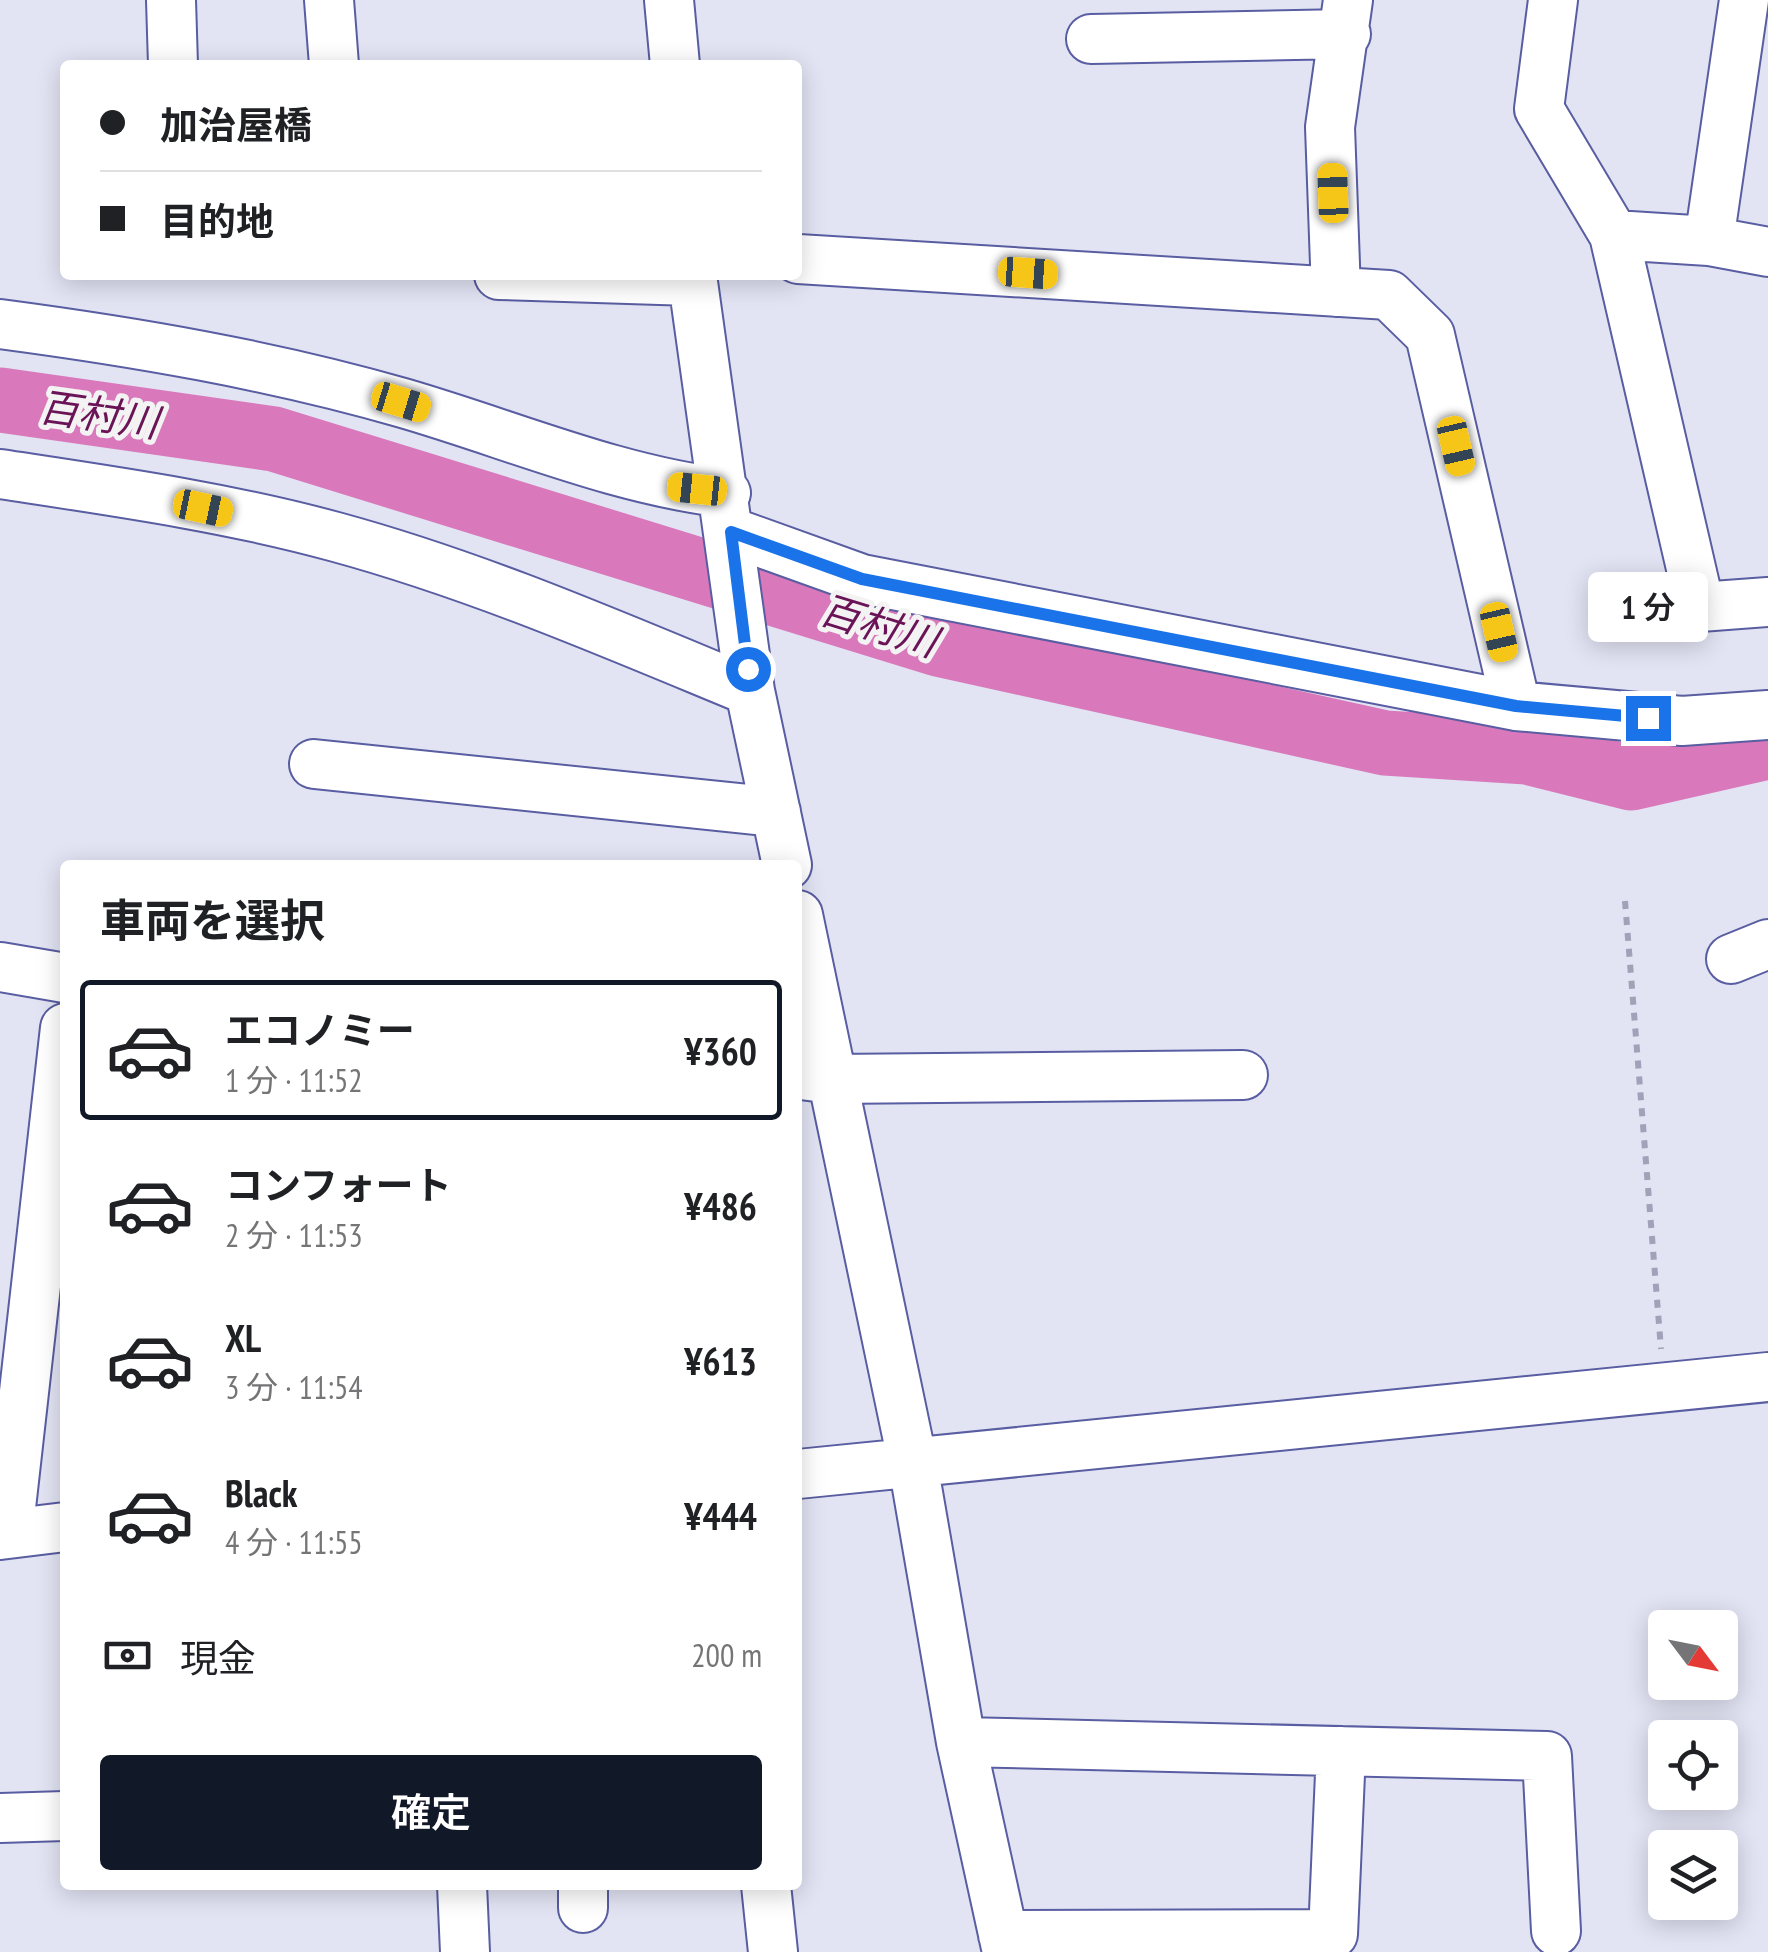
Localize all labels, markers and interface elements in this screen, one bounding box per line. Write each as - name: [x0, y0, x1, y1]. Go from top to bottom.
- text: 加治屋橋: [160, 100, 312, 149]
- car: [1317, 162, 1349, 224]
- text: 目的地: [160, 196, 274, 245]
- car: [997, 256, 1059, 290]
- car: [368, 379, 434, 425]
- water label: 百村川: [36, 380, 166, 449]
- car: [1435, 413, 1477, 479]
- car: [666, 471, 728, 507]
- car: [171, 487, 235, 529]
- callout: 1 分: [1588, 573, 1708, 643]
- water label: 百村川: [814, 583, 948, 669]
- text: 1 分: [1621, 586, 1675, 628]
- car: [1478, 599, 1520, 665]
- route start: [726, 647, 771, 692]
- route end: [1626, 696, 1671, 741]
- text: 車両を選択: [100, 891, 325, 949]
- icon: car: [105, 1005, 195, 1095]
- text: エコノミー: [225, 1005, 415, 1054]
- text: ¥360: [684, 1026, 757, 1075]
- text: 1 分 · 11:52: [225, 1059, 363, 1101]
- icon: car: [105, 1160, 195, 1250]
- text: コンフォート: [225, 1160, 452, 1209]
- text: ¥486: [684, 1181, 757, 1230]
- text: 2 分 · 11:53: [225, 1214, 363, 1256]
- text: XL: [225, 1313, 261, 1362]
- icon: car: [105, 1315, 195, 1405]
- text: ¥613: [684, 1336, 757, 1385]
- text: 3 分 · 11:54: [225, 1366, 363, 1408]
- text: Black: [225, 1468, 298, 1517]
- icon: car: [105, 1470, 195, 1560]
- text: ¥444: [684, 1491, 757, 1540]
- text: 4 分 · 11:55: [225, 1521, 363, 1563]
- north arrow: [1648, 1610, 1738, 1700]
- map controls: [1648, 1610, 1738, 1920]
- icon: cash: [100, 1628, 155, 1683]
- text: 現金: [180, 1633, 256, 1682]
- text: 200 m: [691, 1634, 762, 1676]
- button: locate: [1648, 1720, 1738, 1810]
- button: 確定: [100, 1755, 762, 1870]
- button: layers: [1648, 1830, 1738, 1920]

